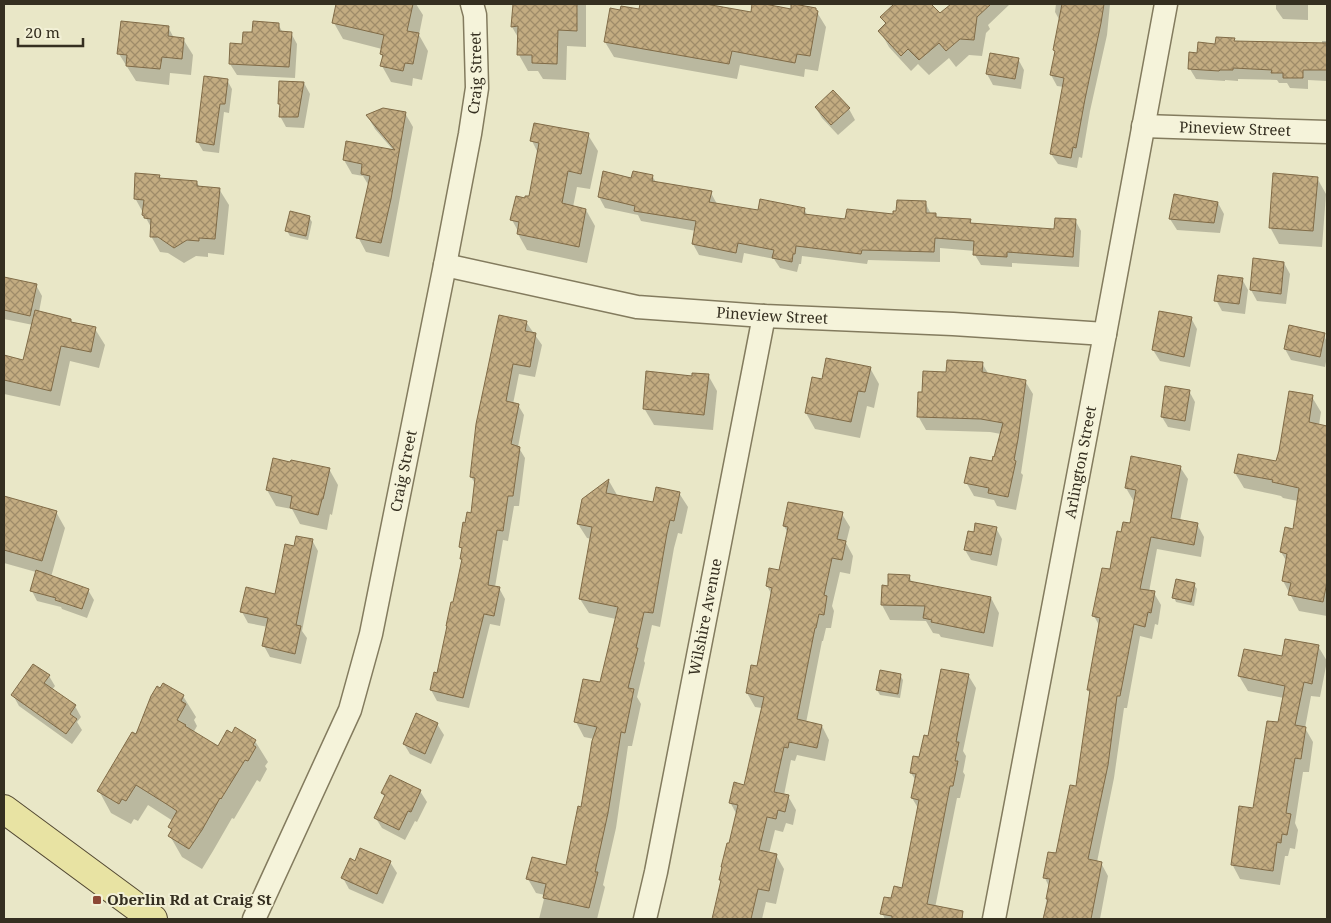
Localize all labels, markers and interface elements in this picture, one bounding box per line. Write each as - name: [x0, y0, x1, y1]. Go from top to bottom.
- scale bar: [18, 15, 82, 47]
- text: 20 m: [25, 22, 60, 42]
- street label: Craig Street: [462, 31, 486, 116]
- street label: Pineview Street: [1179, 116, 1291, 140]
- street label: Pineview Street: [716, 302, 828, 328]
- street label: Arlington Street: [1059, 404, 1100, 520]
- street label: Craig Street: [385, 428, 421, 514]
- street label: Wilshire Avenue: [683, 557, 726, 677]
- place label: Oberlin Rd at Craig St: [107, 889, 272, 909]
- marker: Oberlin Rd at Craig St: [91, 894, 103, 906]

